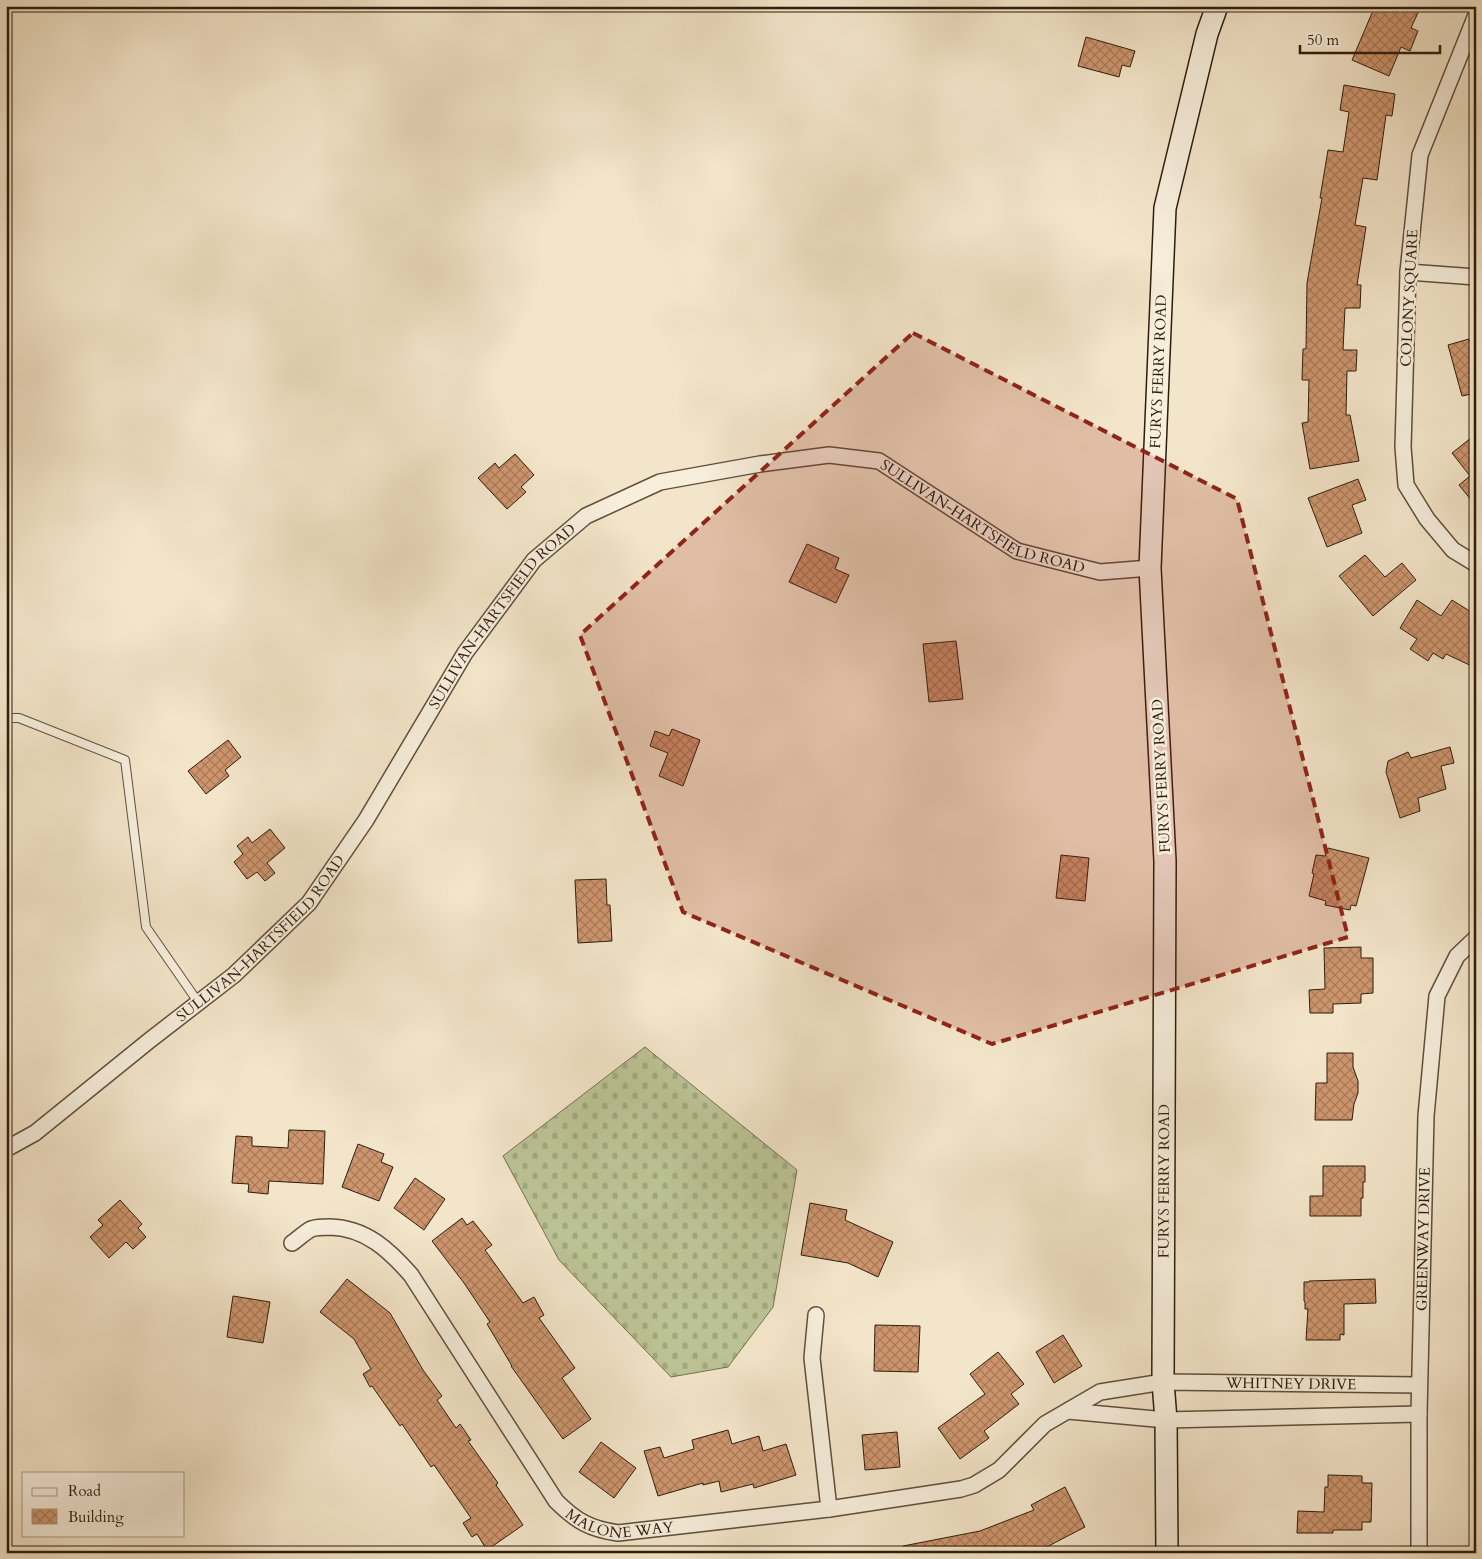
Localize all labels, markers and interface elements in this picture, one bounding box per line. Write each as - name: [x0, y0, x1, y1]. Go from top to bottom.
- scale bar: [1300, 22, 1440, 54]
- text: 50 m: [1307, 30, 1339, 50]
- street label: COLONY SQUARE: [1395, 229, 1423, 367]
- street label: FURYS FERRY ROAD: [1145, 294, 1171, 449]
- street label: SULLIVAN-HARTSFIELD ROAD: [877, 455, 1087, 578]
- street label: SULLIVAN-HARTSFIELD ROAD: [424, 519, 580, 713]
- street label: FURYS FERRY ROAD: [1147, 699, 1175, 853]
- street label: SULLIVAN-HARTSFIELD ROAD: [172, 851, 349, 1026]
- street label: FURYS FERRY ROAD: [1153, 1104, 1174, 1258]
- street label: GREENWAY DRIVE: [1411, 1167, 1435, 1311]
- street label: WHITNEY DRIVE: [1225, 1373, 1356, 1394]
- legend: [22, 1472, 185, 1536]
- text: Road: [68, 1481, 101, 1501]
- street label: MALONE WAY: [562, 1504, 675, 1544]
- text: Building: [68, 1507, 124, 1527]

